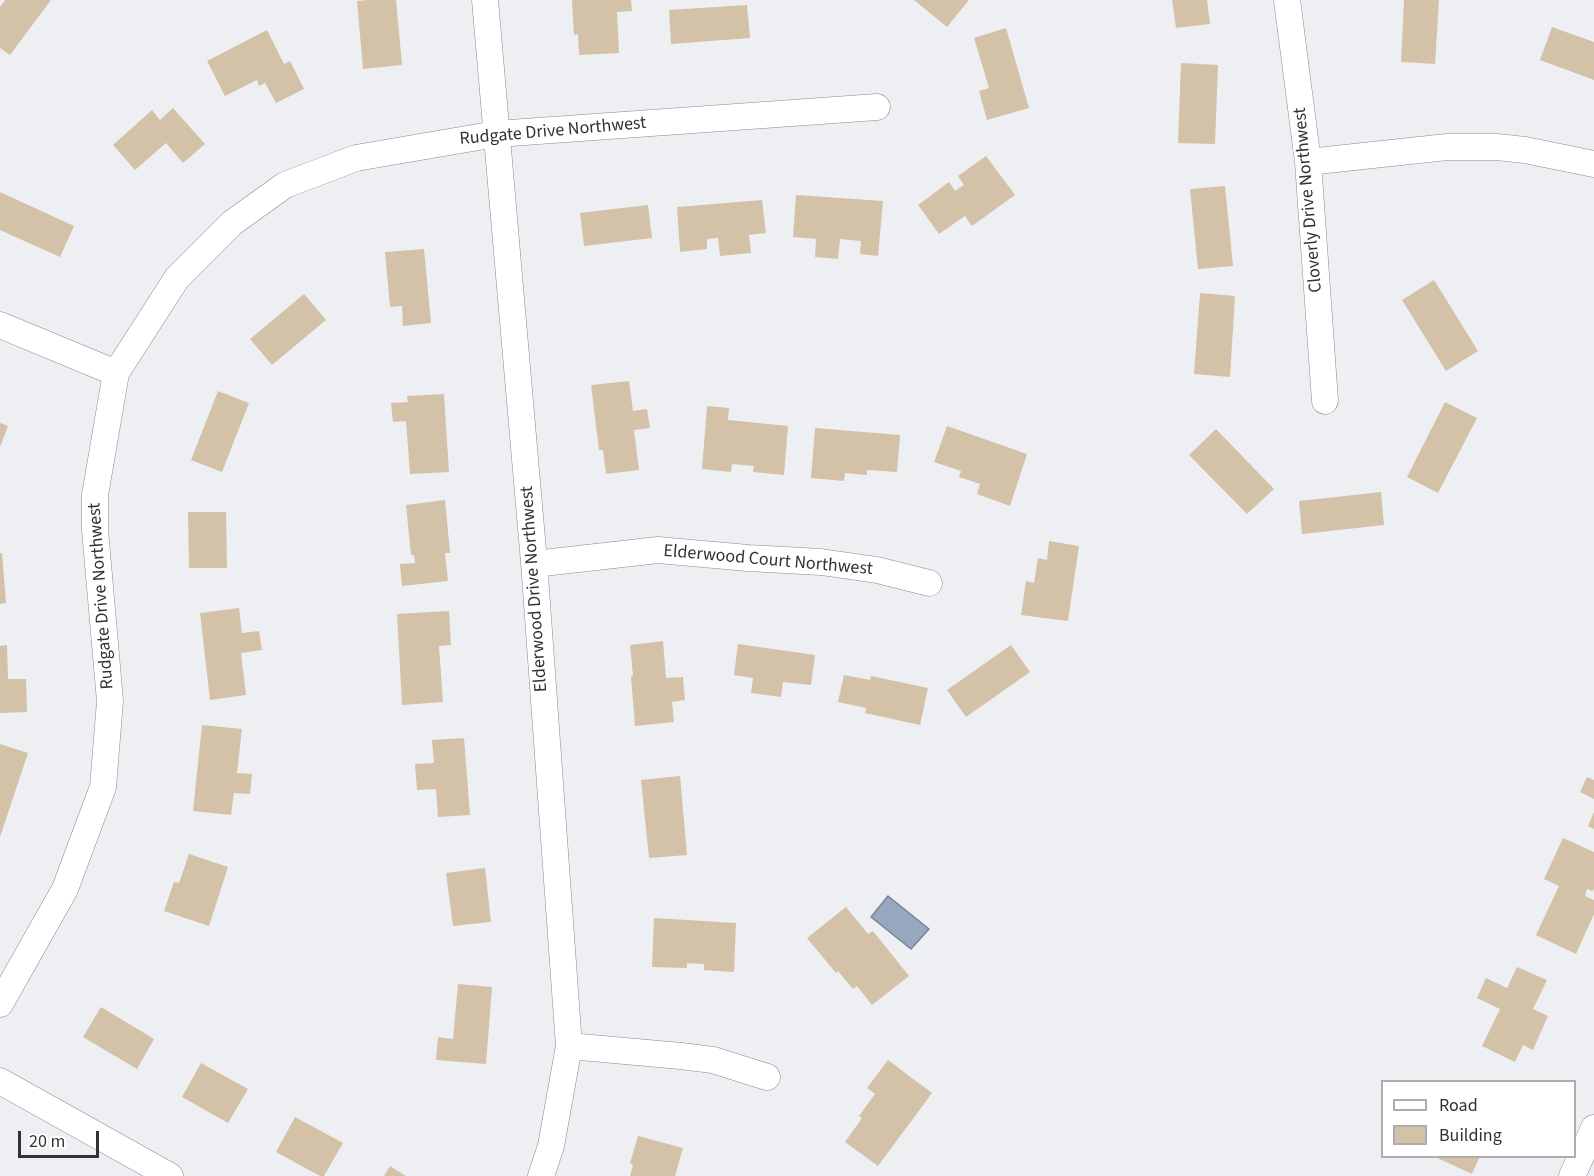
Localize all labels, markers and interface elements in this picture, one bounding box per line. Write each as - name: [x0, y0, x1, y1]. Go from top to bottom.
- street label: Cloverly Drive Northwest: [1290, 106, 1328, 294]
- street label: Rudgate Drive Northwest: [459, 113, 647, 151]
- street label: Elderwood Drive Northwest: [517, 485, 553, 693]
- street label: Rudgate Drive Northwest: [85, 502, 119, 690]
- street label: Elderwood Court Northwest: [663, 541, 873, 581]
- legend: [1381, 1080, 1576, 1158]
- text: Road: [1439, 1093, 1478, 1118]
- scale bar: [21, 1119, 102, 1157]
- text: Building: [1439, 1123, 1502, 1148]
- text: 20 m: [29, 1129, 65, 1154]

